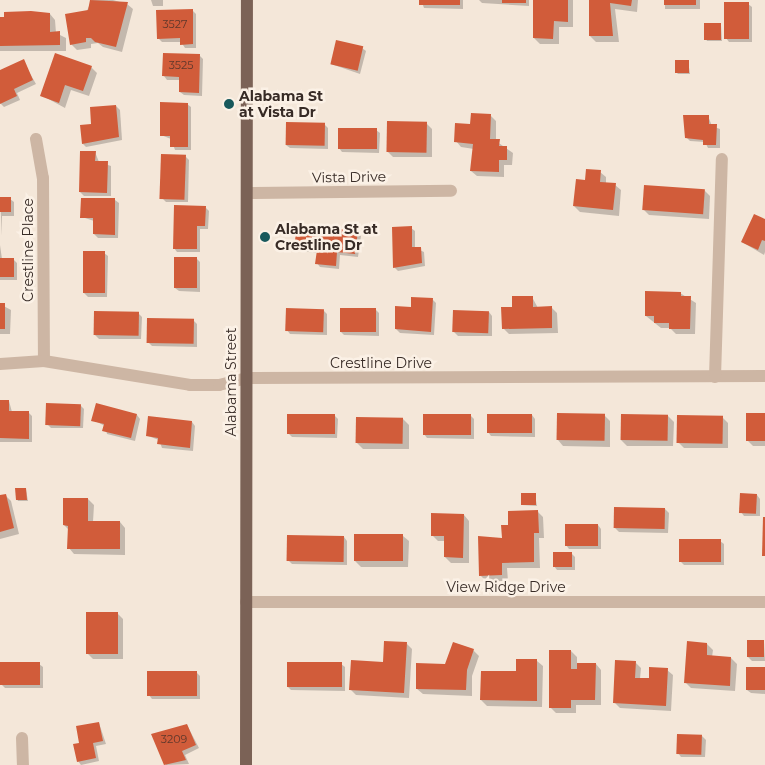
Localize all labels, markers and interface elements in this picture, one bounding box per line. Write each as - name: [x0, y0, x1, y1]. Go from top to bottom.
- house number: 3527: [163, 17, 187, 31]
- house number: 3525: [169, 58, 193, 72]
- place label: Alabama St at Vista Dr: [239, 88, 323, 120]
- marker: Alabama St at Vista Dr: [223, 98, 235, 110]
- street label: Vista Drive: [312, 168, 386, 186]
- street label: Crestline Place: [20, 198, 36, 302]
- place label: Alabama St at Crestline Dr: [275, 221, 378, 253]
- marker: Alabama St at Crestline Dr: [259, 231, 271, 243]
- street label: Alabama Street: [223, 328, 239, 436]
- street label: Crestline Drive: [330, 355, 432, 371]
- street label: View Ridge Drive: [446, 579, 566, 595]
- house number: 3209: [161, 732, 187, 746]

